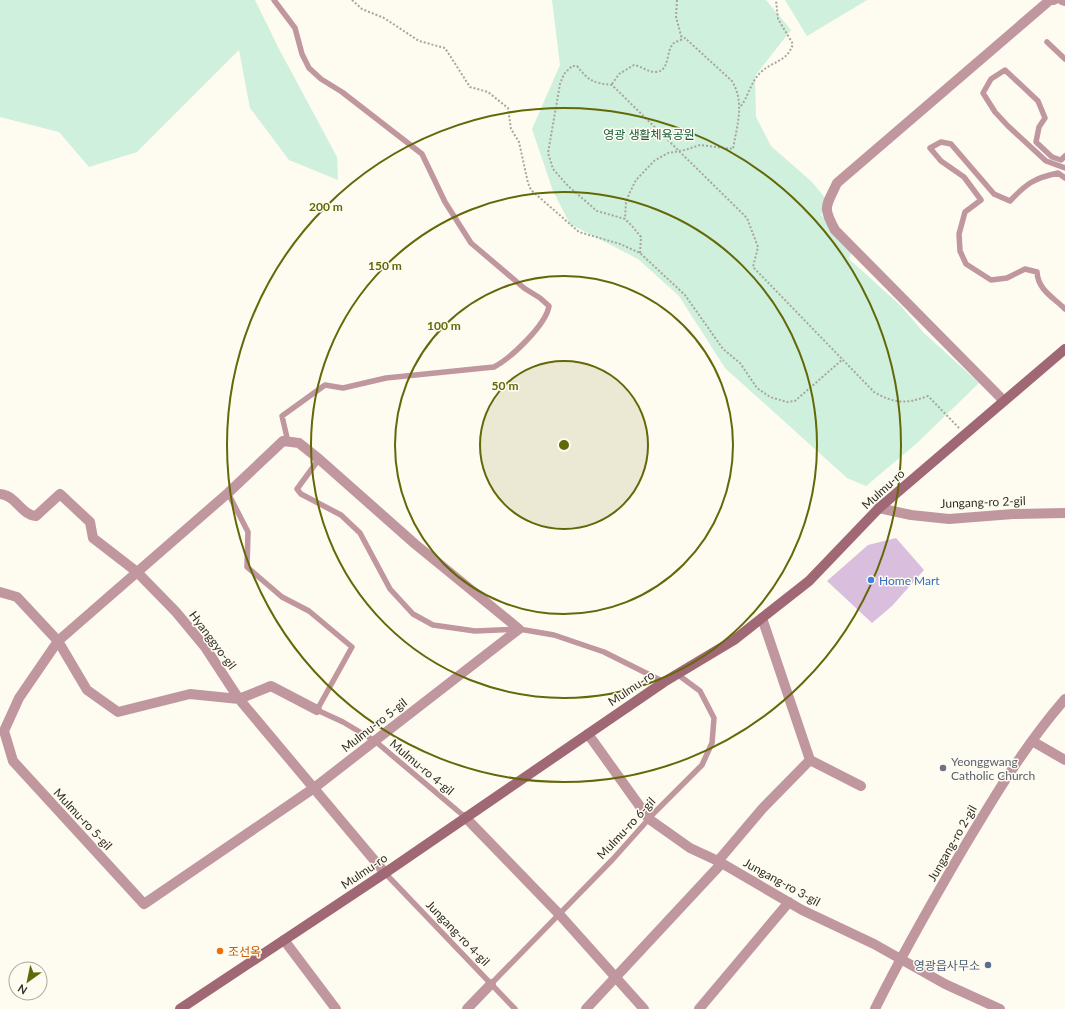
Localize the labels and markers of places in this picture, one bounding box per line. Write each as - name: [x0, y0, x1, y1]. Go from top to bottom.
- centre of rings: [557, 438, 571, 452]
- place label: Home Mart: [879, 573, 940, 588]
- marker: Home Mart: [866, 575, 876, 585]
- place label: Yeonggwang Catholic Church: [951, 754, 1035, 783]
- marker: Yeonggwang Catholic Church: [938, 763, 948, 773]
- place label: 조선옥: [228, 944, 261, 959]
- marker: 조선옥: [215, 946, 225, 956]
- place label: 영광읍사무소: [914, 958, 980, 973]
- marker: 영광읍사무소: [983, 960, 993, 970]

